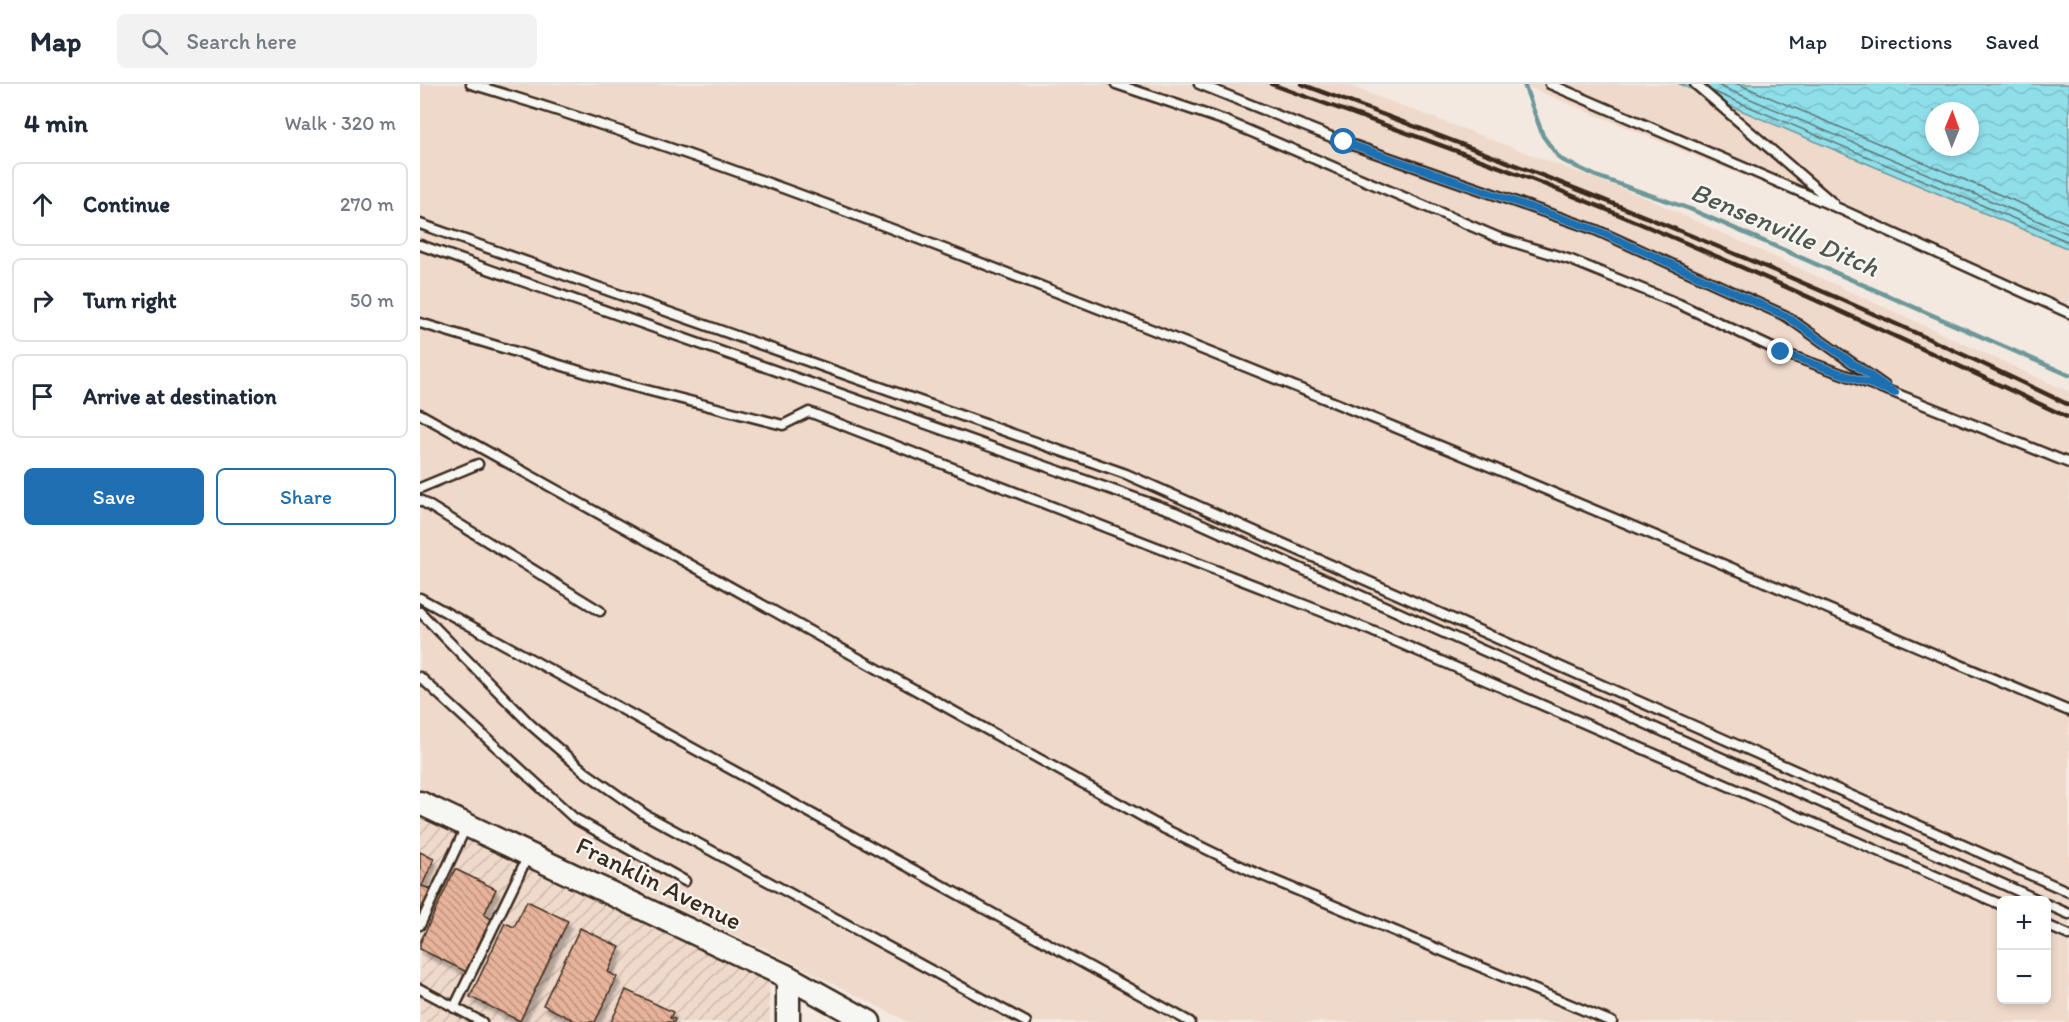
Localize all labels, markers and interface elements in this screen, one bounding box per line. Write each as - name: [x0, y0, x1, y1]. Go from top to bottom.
- search box: [117, 14, 537, 68]
- text: Map: [30, 24, 81, 58]
- icon: search: [138, 25, 171, 58]
- text: Search here: [186, 28, 297, 55]
- text: Map: [1789, 29, 1827, 54]
- text: Directions: [1860, 29, 1952, 54]
- text: Saved: [1985, 29, 2039, 54]
- north arrow: [1925, 102, 1979, 156]
- text: 4 min: [24, 107, 88, 139]
- text: Walk · 320 m: [284, 111, 396, 135]
- route start: [1330, 128, 1356, 154]
- water label: Bensenville Ditch: [1686, 175, 1884, 284]
- icon: ahead: [26, 188, 59, 221]
- text: Continue: [83, 191, 170, 218]
- text: 270 m: [340, 192, 394, 216]
- icon: right: [26, 284, 59, 317]
- text: Turn right: [83, 287, 177, 314]
- text: 50 m: [350, 288, 394, 312]
- route end: [1767, 338, 1793, 364]
- icon: arrive: [26, 380, 59, 413]
- text: Arrive at destination: [83, 383, 277, 410]
- button: Save: [24, 468, 204, 525]
- button: Share: [216, 468, 396, 525]
- street label: Franklin Avenue: [571, 829, 747, 937]
- map controls: [1997, 896, 2051, 1004]
- button: +: [1997, 896, 2051, 950]
- button: −: [1997, 950, 2051, 1004]

